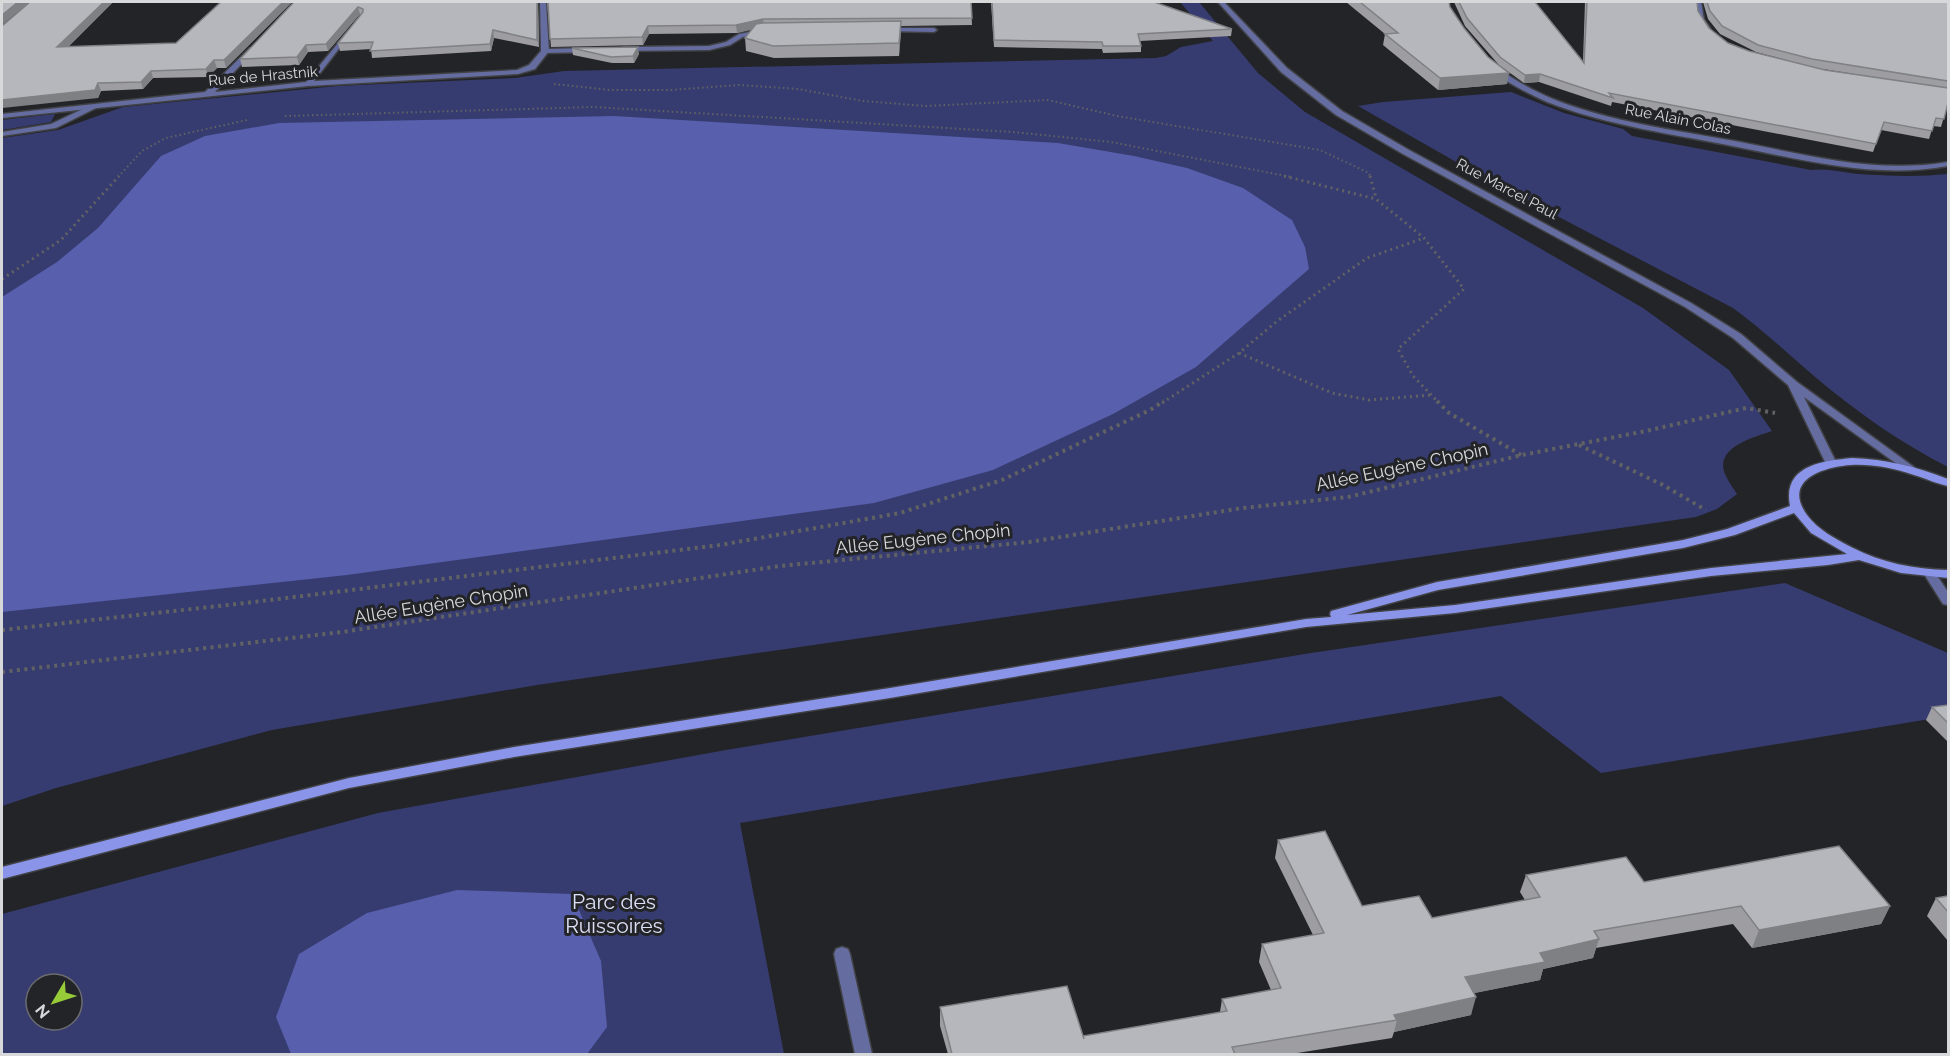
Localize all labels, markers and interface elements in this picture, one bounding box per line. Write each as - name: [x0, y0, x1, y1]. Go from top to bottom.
- street label: Rue de Hrastnik: [207, 62, 319, 90]
- street label: Rue Alain Colas: [1623, 100, 1733, 138]
- street label: Rue Marcel Paul: [1453, 155, 1562, 224]
- street label: Allée Eugène Chopin: [1314, 438, 1490, 495]
- street label: Allée Eugène Chopin: [835, 519, 1011, 558]
- street label: Allée Eugène Chopin: [353, 579, 529, 628]
- park label: Parc des Ruissoires: [565, 889, 663, 938]
- north arrow: [24, 972, 84, 1032]
- text: N: [32, 1000, 54, 1022]

